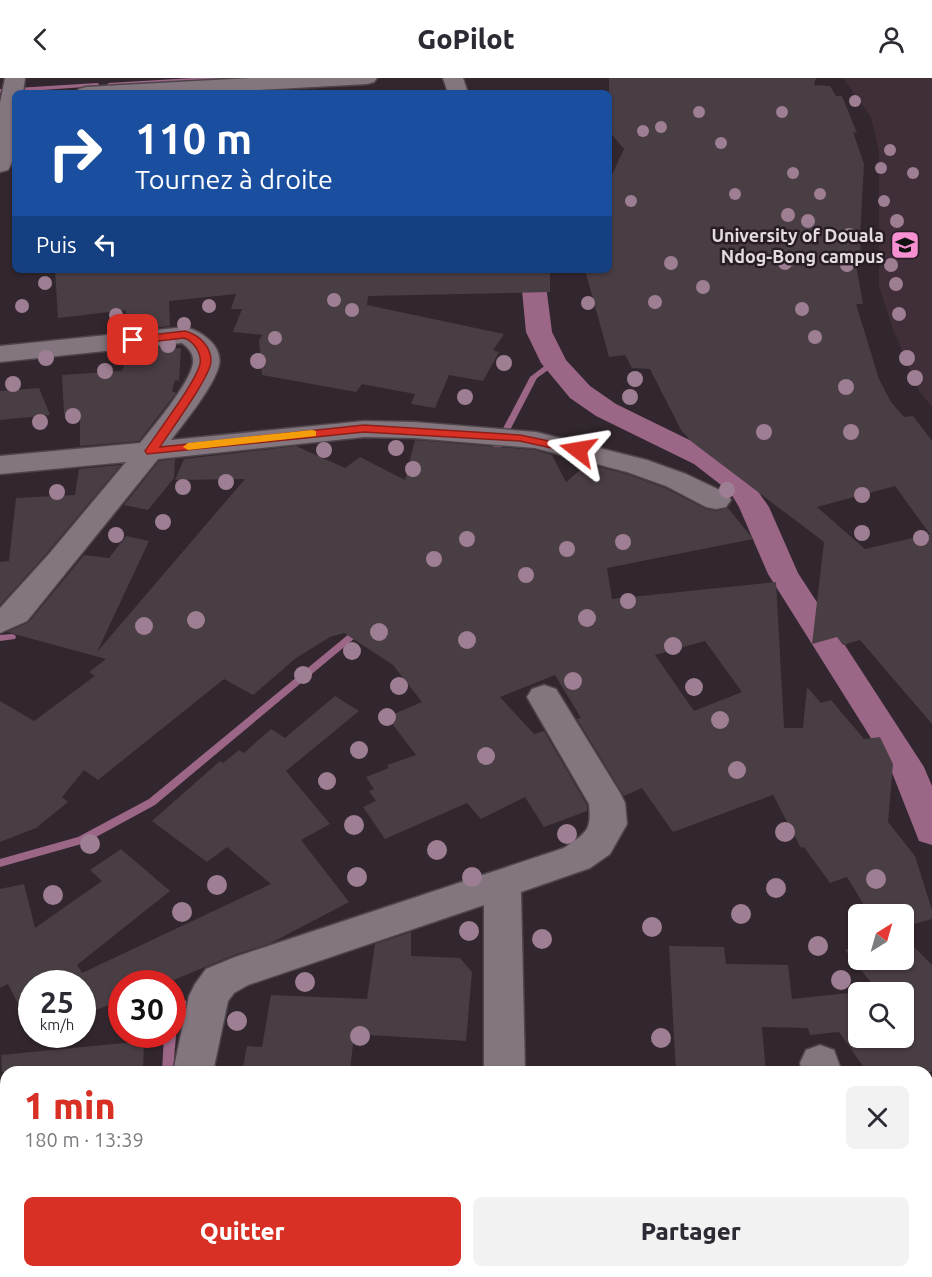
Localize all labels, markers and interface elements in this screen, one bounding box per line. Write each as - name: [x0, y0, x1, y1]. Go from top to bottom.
- icon: back: [24, 23, 57, 56]
- icon: person: [875, 23, 908, 56]
- text: GoPilot: [417, 24, 515, 54]
- icon: right: [36, 114, 114, 192]
- text: 110 m: [135, 115, 252, 162]
- text: Tournez à droite: [135, 164, 333, 194]
- place label: University of Douala Ndog-Bong campus: [711, 225, 884, 266]
- icon: left: [89, 228, 122, 261]
- school or university icon: University of Douala Ndog-Bong campus: [889, 229, 921, 261]
- text: Puis: [36, 232, 77, 257]
- pin: [107, 314, 158, 365]
- icon: arrive: [116, 323, 149, 356]
- position arrow: [546, 418, 610, 482]
- north arrow: [848, 904, 914, 970]
- map controls: [848, 904, 914, 1048]
- speed limit sign: 30: [108, 970, 186, 1048]
- button: search: [848, 982, 914, 1048]
- text: 25: [40, 985, 74, 1019]
- text: km/h: [40, 1016, 74, 1033]
- text: 1 min: [24, 1085, 116, 1126]
- button: close: [846, 1086, 909, 1149]
- text: 180 m · 13:39: [24, 1128, 144, 1151]
- button: Quitter: [24, 1197, 461, 1266]
- button: Partager: [473, 1197, 909, 1266]

